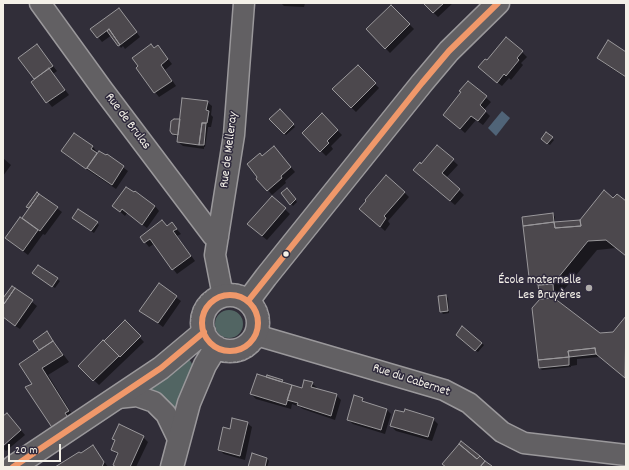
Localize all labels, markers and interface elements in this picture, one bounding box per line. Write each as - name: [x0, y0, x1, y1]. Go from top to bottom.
- street label: Rue de Brulas: [101, 91, 153, 153]
- street label: Rue de Melleray: [218, 111, 242, 189]
- unlabelled marker: [281, 249, 291, 259]
- place label: École maternelle Les Bruyères: [498, 273, 581, 304]
- marker: École maternelle Les Bruyères: [584, 283, 594, 293]
- street label: Rue du Cabernet: [370, 361, 452, 401]
- scale bar: [10, 436, 63, 462]
- text: 20 m: [15, 442, 38, 459]

